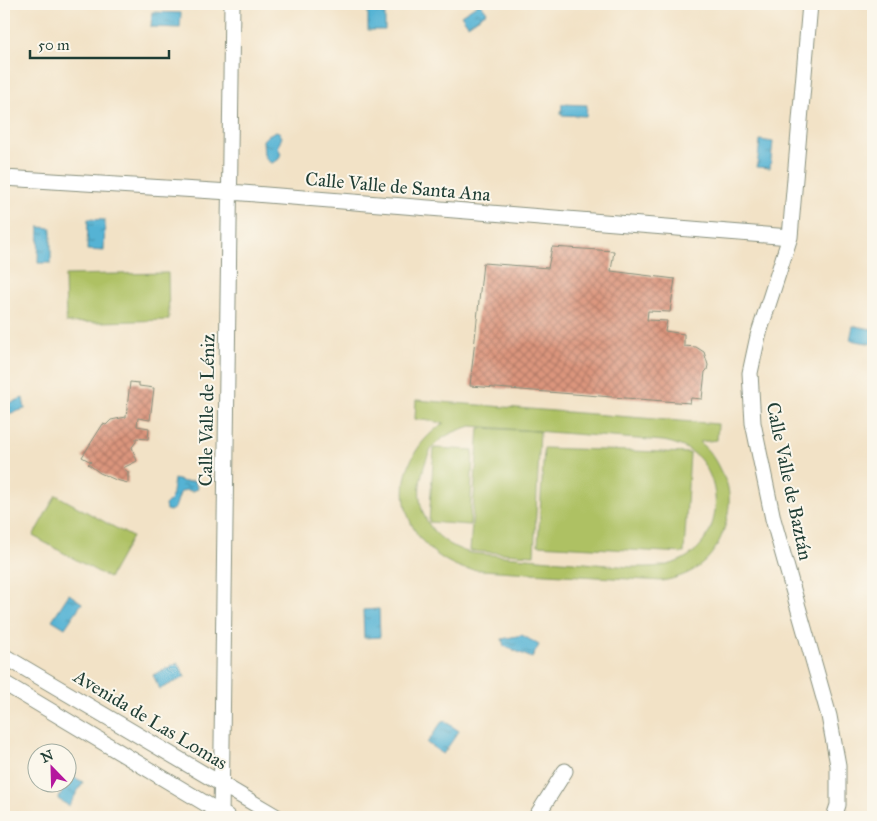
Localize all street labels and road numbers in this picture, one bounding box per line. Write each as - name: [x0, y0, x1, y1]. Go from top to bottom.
- street label: Calle Valle de Santa Ana: [304, 167, 492, 206]
- street label: Calle Valle de Léniz: [194, 333, 219, 487]
- street label: Calle Valle de Baztán: [762, 400, 818, 562]
- street label: Avenida de Las Lomas: [69, 664, 232, 774]

